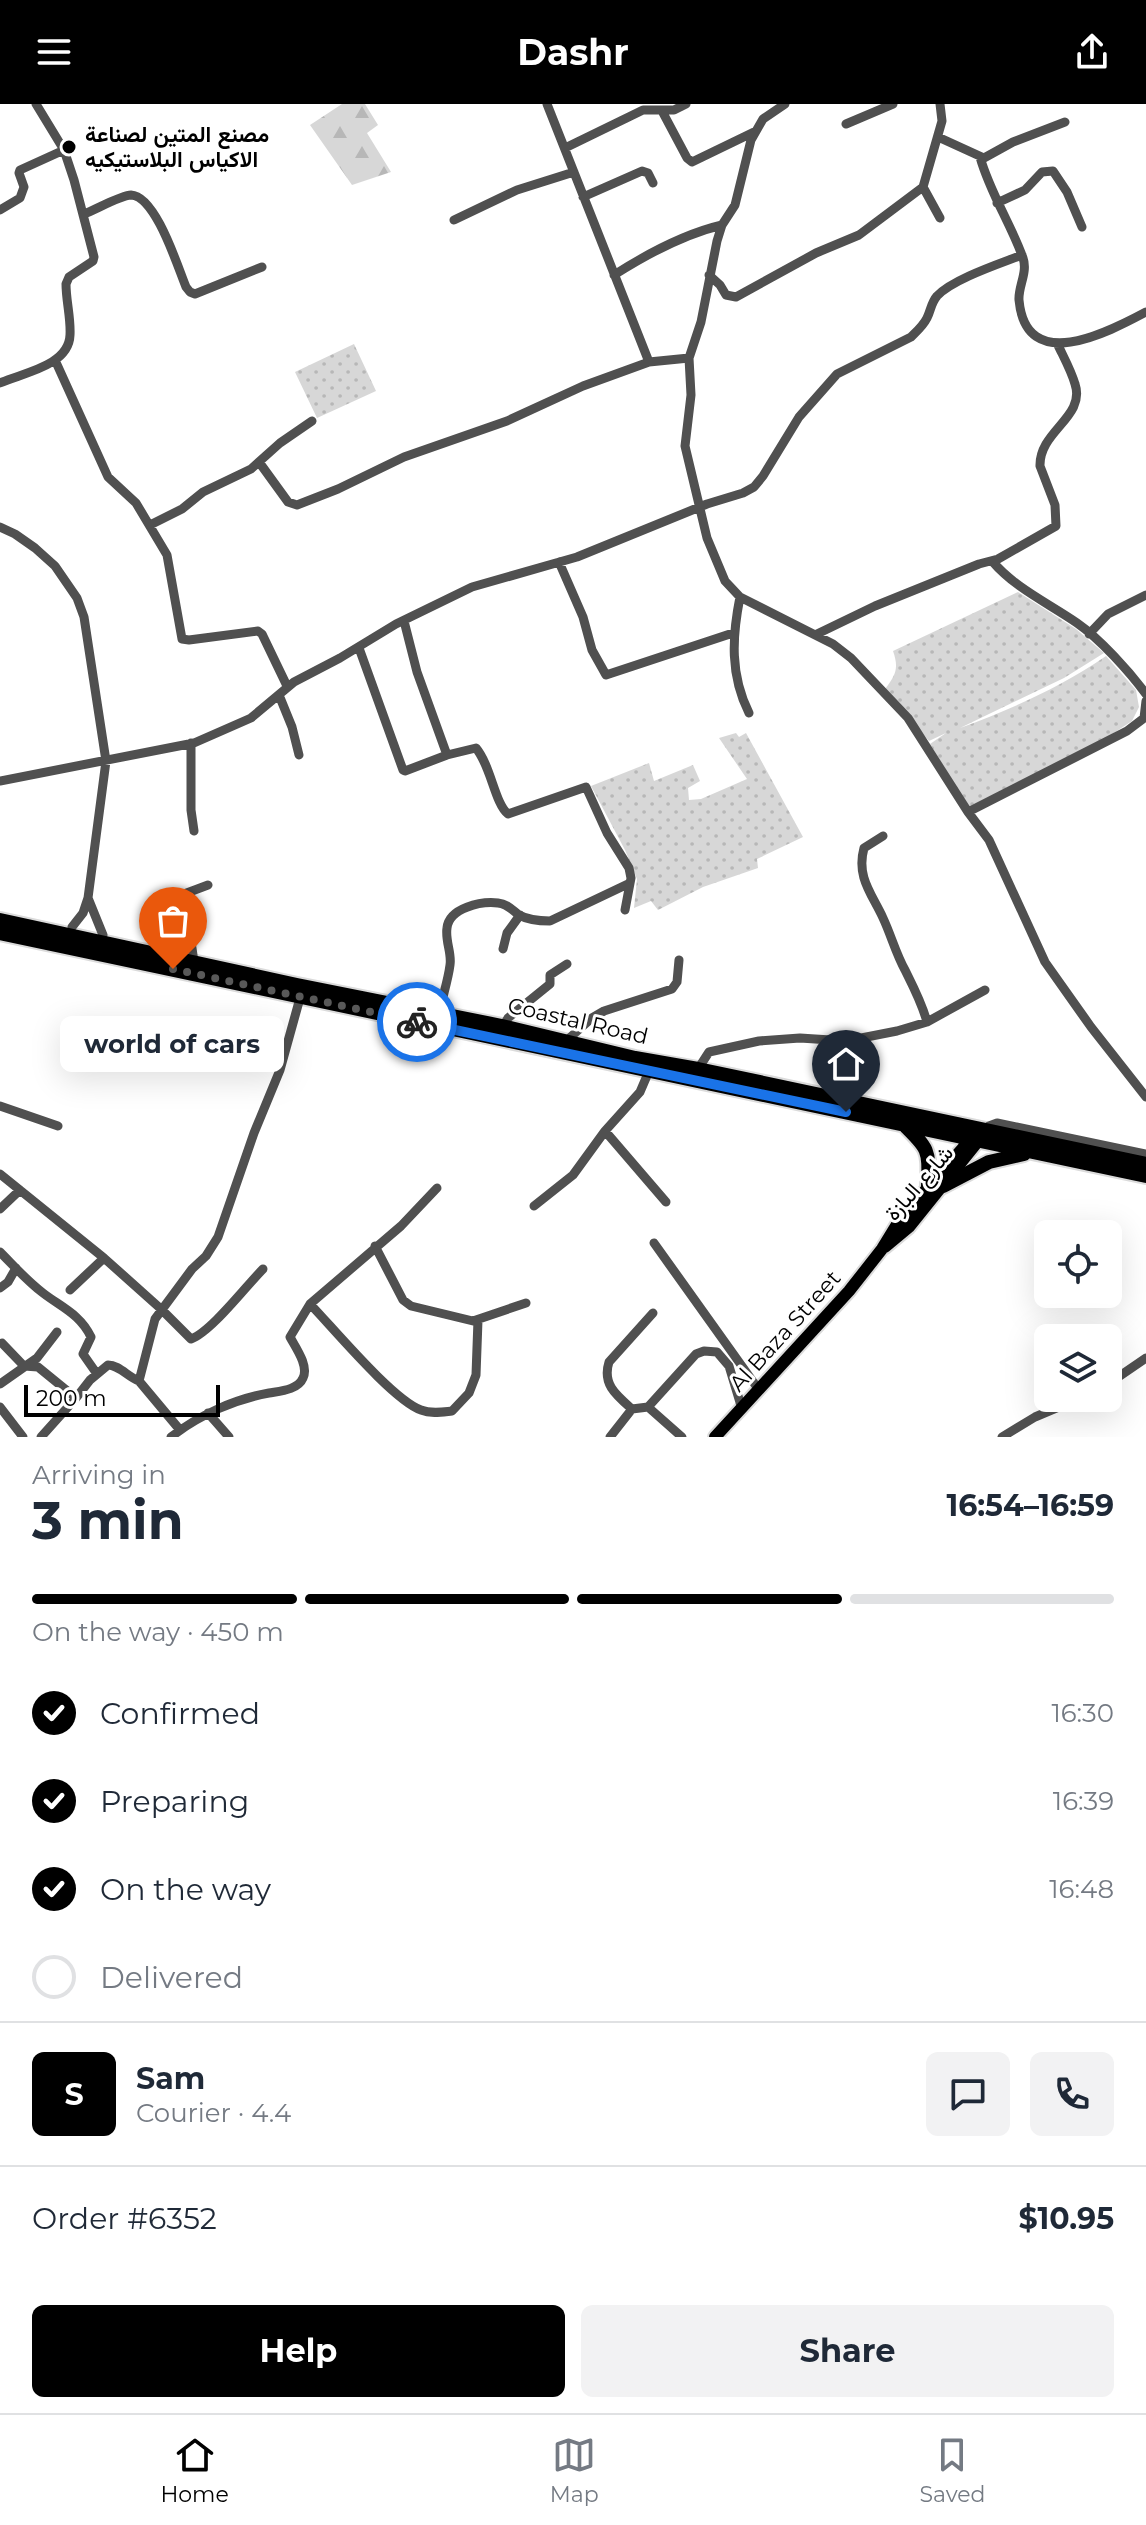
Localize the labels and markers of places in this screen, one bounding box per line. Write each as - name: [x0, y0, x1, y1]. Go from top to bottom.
- place label: مصنع المتين لصناعة الاكياس البلاستيكيه: [85, 121, 269, 173]
- marker: مصنع المتين لصناعة الاكياس البلاستيكيه: [60, 138, 78, 156]
- pin: [139, 887, 207, 969]
- callout: world of cars: [61, 1017, 285, 1073]
- pin: [812, 1030, 880, 1112]

